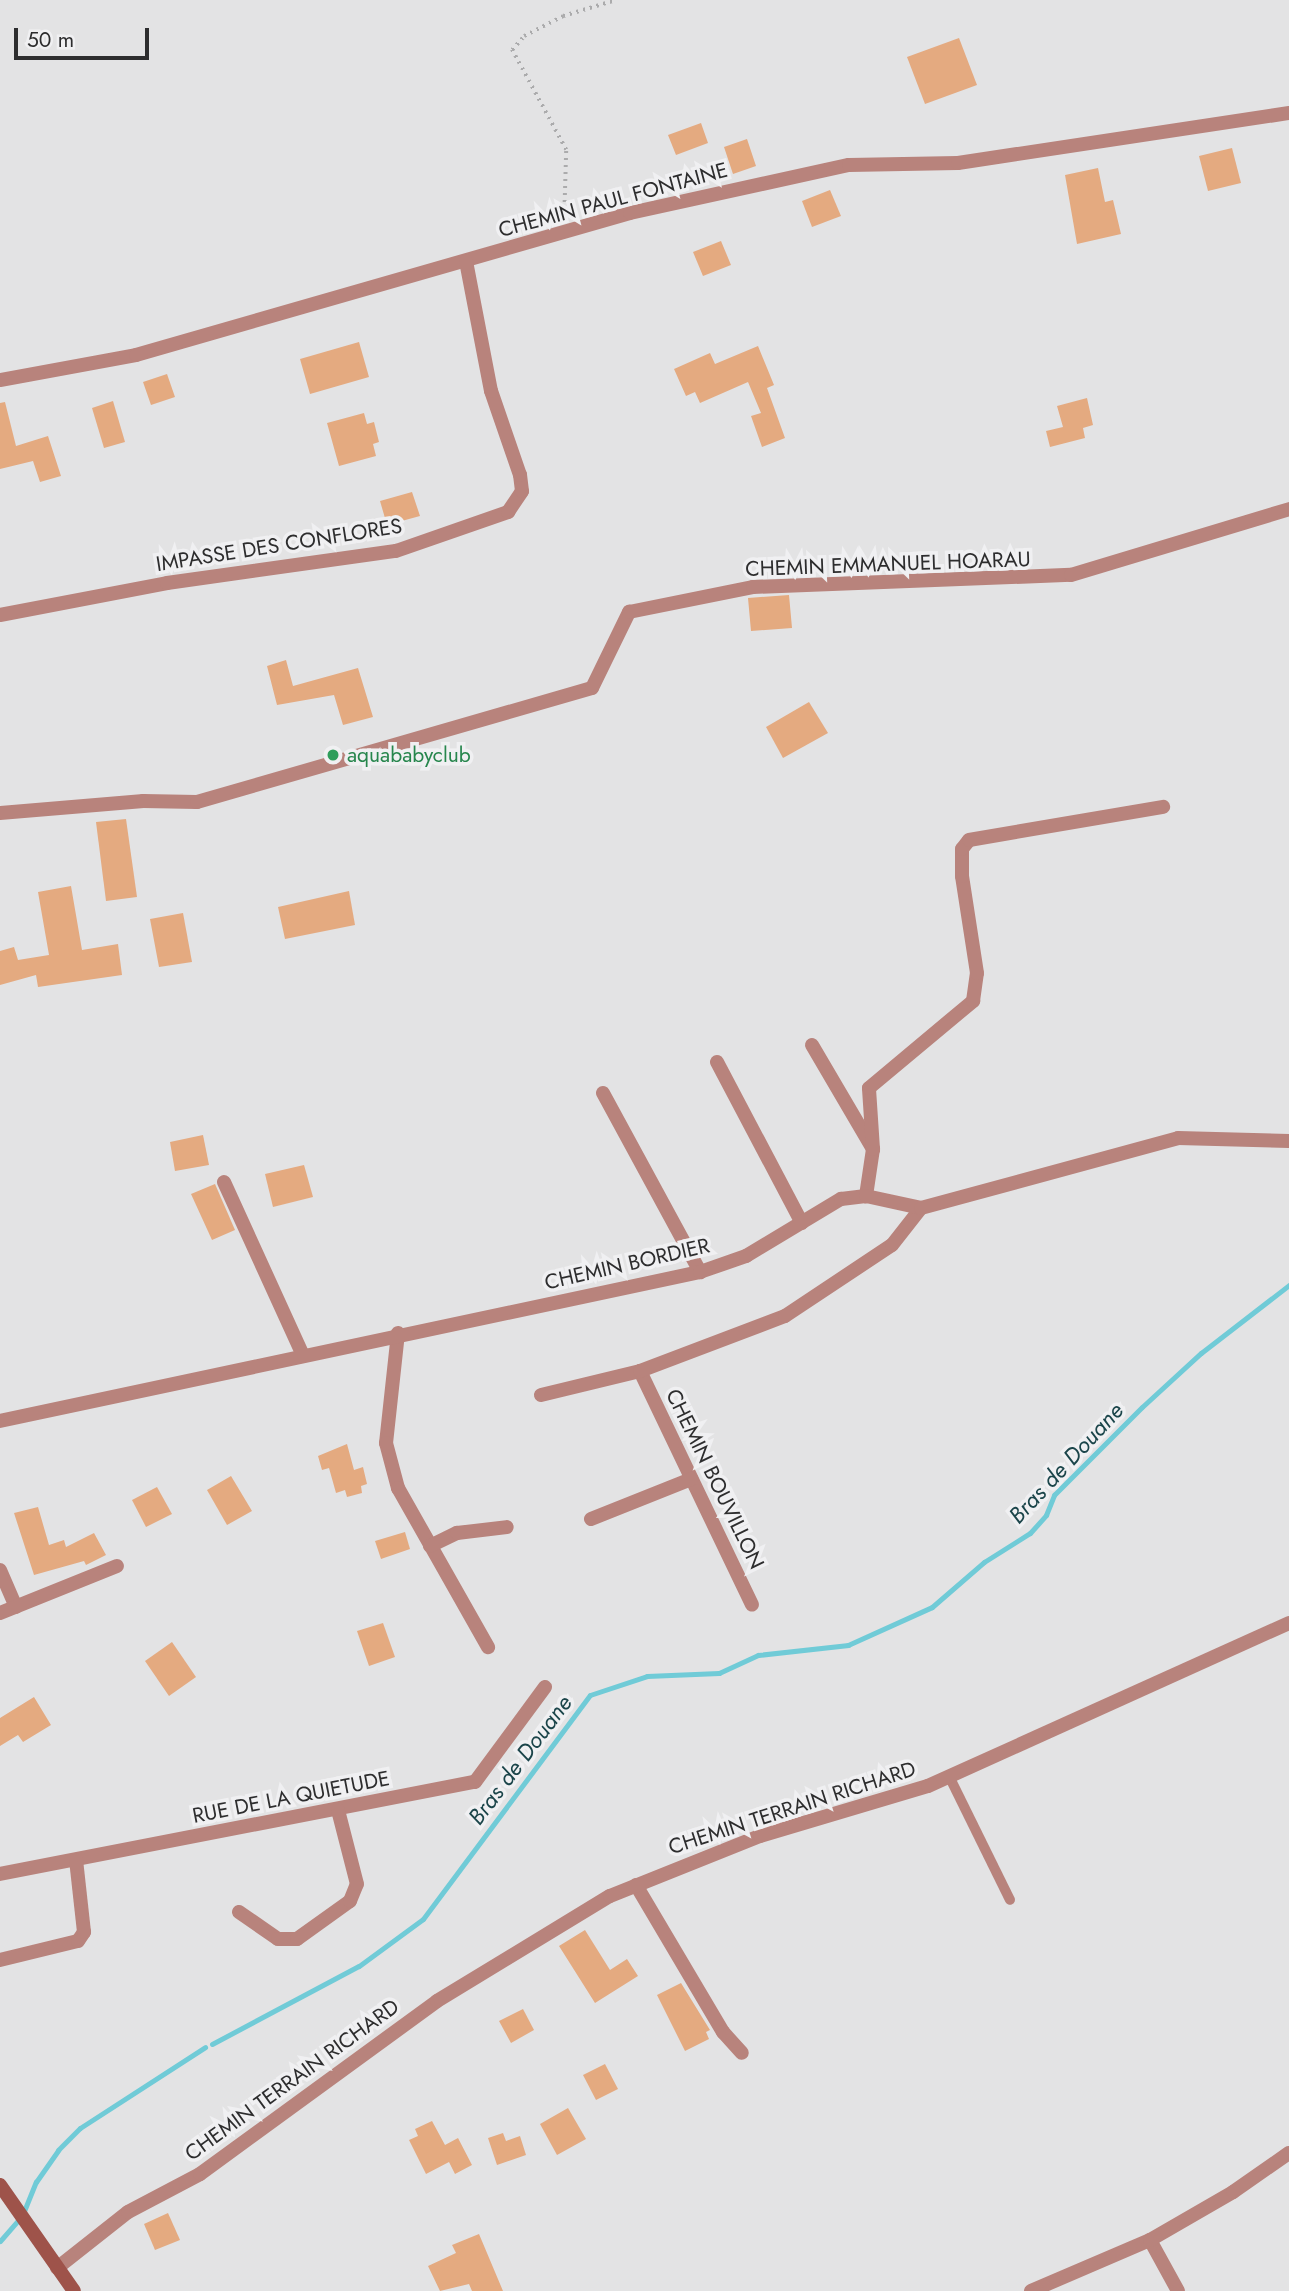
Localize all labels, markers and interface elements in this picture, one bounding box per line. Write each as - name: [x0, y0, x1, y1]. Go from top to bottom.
- scale bar: [18, 14, 152, 58]
- text: 50 m: [27, 25, 74, 55]
- street label: CHEMIN PAUL FONTAINE: [496, 157, 730, 243]
- street label: IMPASSE DES CONFLORES: [154, 513, 404, 577]
- street label: CHEMIN EMMANUEL HOARAU: [745, 546, 1031, 582]
- place label: aquababyclub: [347, 742, 471, 768]
- marker: aquababyclub: [325, 747, 341, 763]
- street label: CHEMIN BORDIER: [542, 1233, 712, 1295]
- street label: CHEMIN BOUVILLON: [660, 1385, 770, 1573]
- water label: Bras de Douane: [1003, 1397, 1129, 1529]
- water label: Bras de Douane: [462, 1690, 578, 1830]
- street label: CHEMIN TERRAIN RICHARD: [665, 1756, 919, 1860]
- street label: RUE DE LA QUIETUDE: [190, 1766, 392, 1828]
- street label: CHEMIN TERRAIN RICHARD: [180, 1994, 404, 2166]

